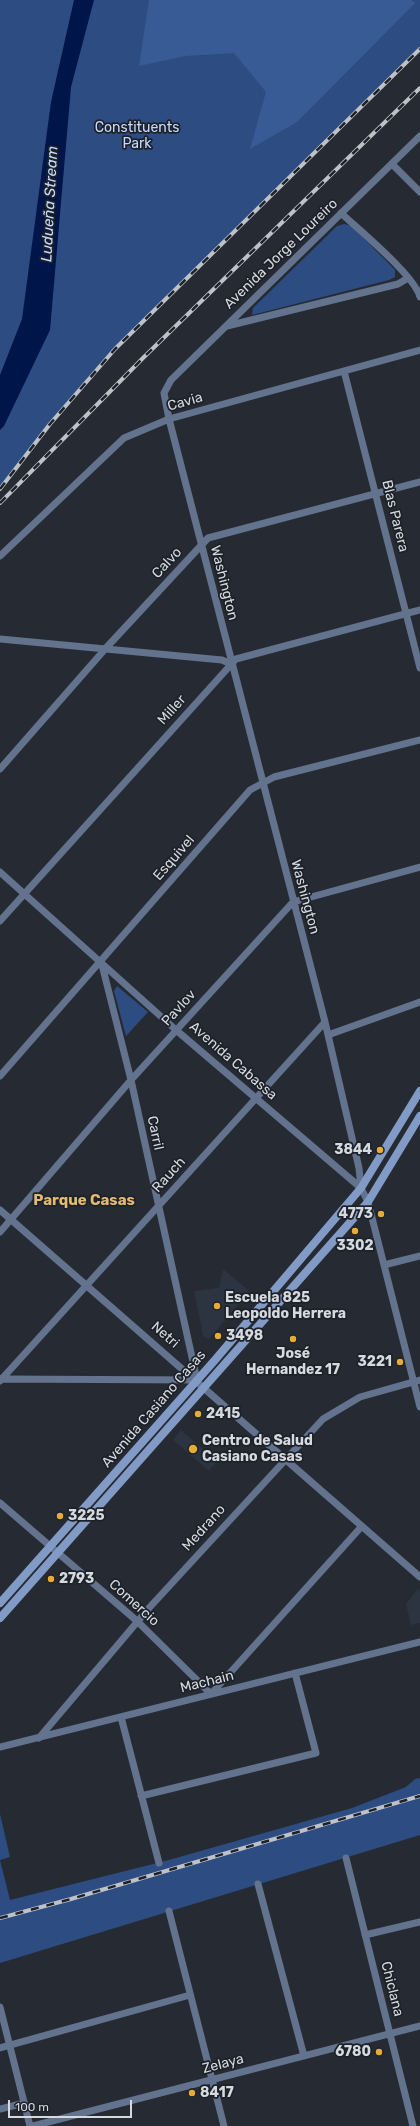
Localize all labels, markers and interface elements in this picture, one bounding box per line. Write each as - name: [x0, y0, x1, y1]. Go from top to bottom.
- park label: Constituents Park: [95, 120, 179, 152]
- water label: Ludueña Stream: [38, 145, 62, 263]
- street label: Avenida Jorge Loureiro: [221, 195, 341, 313]
- street label: Cavia: [165, 389, 205, 415]
- street label: Blas Parera: [378, 478, 412, 554]
- street label: Calvo: [149, 544, 185, 582]
- street label: Washington: [207, 544, 241, 622]
- street label: Miller: [154, 692, 190, 728]
- street label: Esquivel: [150, 832, 198, 884]
- street label: Washington: [287, 858, 323, 936]
- street label: Pavlov: [158, 986, 200, 1030]
- street label: Avenida Cabassa: [186, 1018, 280, 1104]
- street label: Carril: [143, 1114, 167, 1152]
- place label: 3844: [334, 1142, 372, 1158]
- marker: 3844: [375, 1145, 385, 1155]
- street label: Rauch: [149, 1154, 189, 1196]
- district label: Parque Casas: [33, 1192, 135, 1210]
- place label: 4773: [339, 1206, 373, 1222]
- marker: 4773: [376, 1209, 386, 1219]
- marker: 3302: [350, 1226, 360, 1236]
- place label: 3302: [336, 1238, 374, 1254]
- place label: Escuela 825 Leopoldo Herrera: [225, 1290, 346, 1322]
- marker: Escuela 825 Leopoldo Herrera: [212, 1301, 222, 1311]
- street label: Netri: [148, 1318, 182, 1352]
- place label: 3498: [226, 1328, 263, 1344]
- marker: 3498: [213, 1331, 223, 1341]
- marker: José Hernandez 17: [288, 1334, 298, 1344]
- place label: José Hernandez 17: [246, 1346, 340, 1378]
- street label: Avenida Casiano Casas: [98, 1347, 210, 1471]
- place label: 3221: [358, 1354, 392, 1370]
- marker: 3221: [395, 1357, 405, 1367]
- place label: 2415: [206, 1406, 240, 1422]
- marker: 2415: [193, 1409, 203, 1419]
- place label: Centro de Salud Casiano Casas: [202, 1433, 313, 1466]
- marker: Centro de Salud Casiano Casas: [187, 1443, 199, 1455]
- street label: Medrano: [179, 1501, 229, 1555]
- place label: 3225: [68, 1508, 104, 1524]
- marker: 3225: [55, 1511, 65, 1521]
- place label: 2793: [59, 1571, 94, 1587]
- marker: 2793: [46, 1574, 56, 1584]
- street label: Comercio: [105, 1576, 163, 1630]
- street label: Machain: [178, 1667, 236, 1697]
- street label: Chiclana: [377, 1960, 407, 2018]
- place label: 6780: [335, 2044, 371, 2060]
- marker: 6780: [374, 2047, 384, 2057]
- street label: Zelaya: [200, 2050, 246, 2078]
- place label: 8417: [200, 2085, 234, 2101]
- marker: 8417: [187, 2088, 197, 2098]
- scale bar: [10, 2092, 134, 2118]
- text: 100 m: [15, 2100, 49, 2114]

